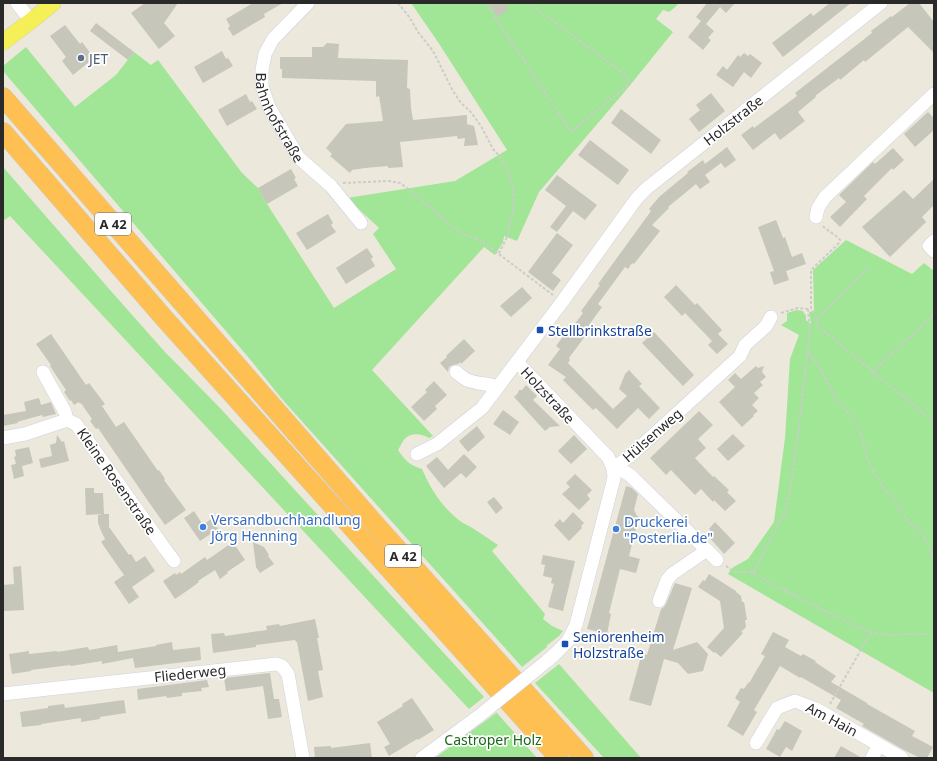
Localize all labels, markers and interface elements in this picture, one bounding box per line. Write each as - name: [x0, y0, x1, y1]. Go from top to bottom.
- place label: JET: [87, 49, 109, 68]
- marker: JET: [76, 53, 86, 63]
- street label: Bahnhofstraße: [253, 72, 309, 166]
- street label: Holzstraße: [699, 91, 767, 149]
- road number: A 42: [95, 213, 131, 235]
- place label: Stellbrinkstraße: [548, 321, 652, 340]
- marker: Stellbrinkstraße: [535, 325, 545, 335]
- street label: Holzstraße: [517, 363, 579, 427]
- street label: Hülsenweg: [618, 404, 686, 466]
- street label: Kleine Rosenstraße: [73, 424, 161, 538]
- place label: Versandbuchhandlung Jörg Henning: [209, 510, 361, 545]
- place label: Druckerei "Posterlia.de": [624, 512, 713, 547]
- marker: Versandbuchhandlung Jörg Henning: [198, 522, 208, 532]
- marker: Druckerei "Posterlia.de": [611, 524, 621, 534]
- road number: A 42: [385, 545, 421, 567]
- place label: Seniorenheim Holzstraße: [573, 627, 665, 662]
- marker: Seniorenheim Holzstraße: [560, 639, 570, 649]
- street label: Fliederweg: [153, 660, 227, 686]
- street label: Am Hain: [803, 697, 861, 741]
- park label: Castroper Holz: [444, 730, 542, 749]

